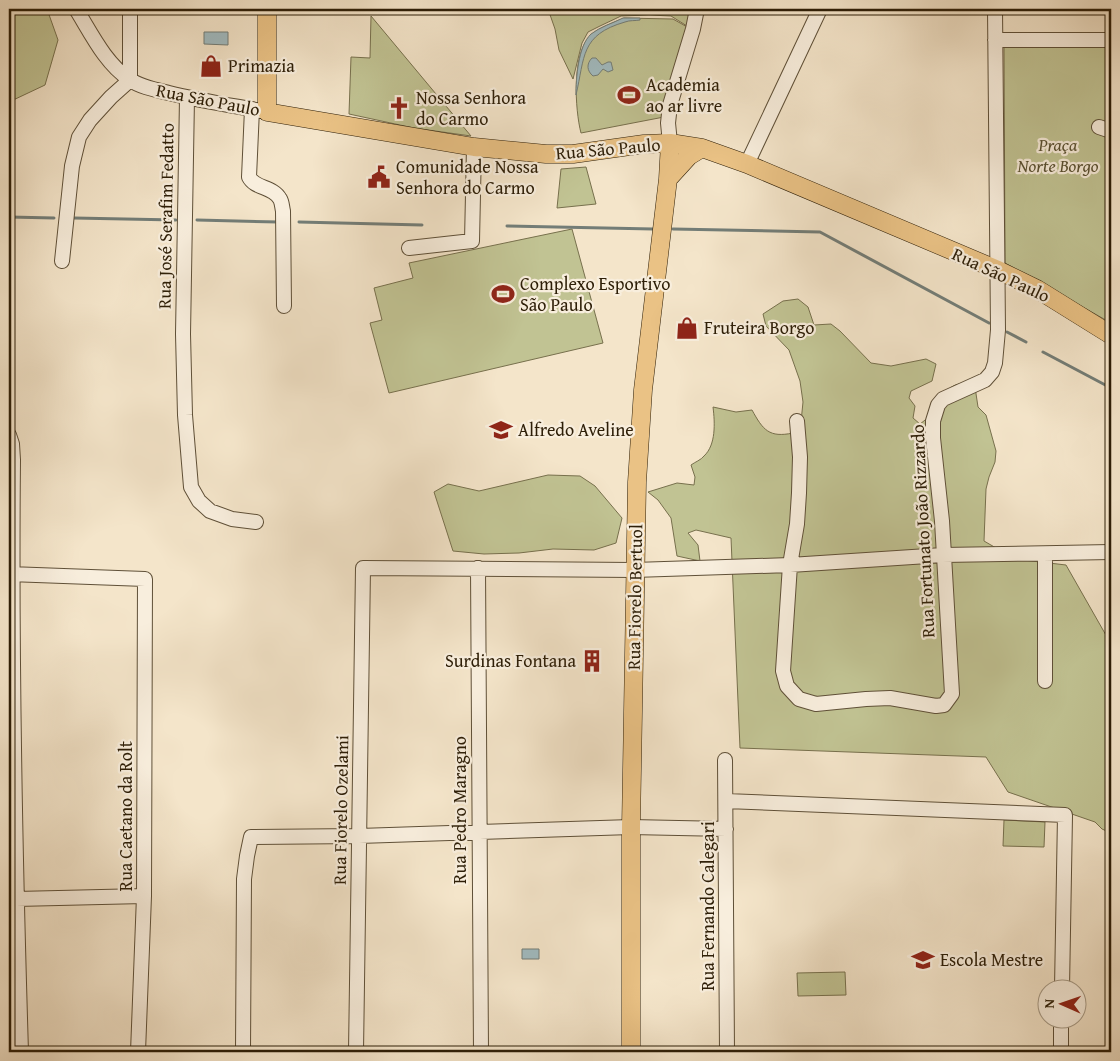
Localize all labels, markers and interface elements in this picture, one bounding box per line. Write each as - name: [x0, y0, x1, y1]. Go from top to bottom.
- place label: Primazia: [228, 52, 295, 79]
- shop icon: Primazia: [198, 53, 224, 79]
- place label: Academia ao ar livre: [646, 71, 722, 119]
- street label: Rua São Paulo: [154, 76, 262, 123]
- sports icon: Academia ao ar livre: [616, 82, 642, 108]
- place label: Nossa Senhora do Carmo: [416, 84, 527, 132]
- church icon: Nossa Senhora do Carmo: [386, 95, 412, 121]
- street label: Rua José Serafim Fedatto: [150, 123, 181, 309]
- street label: Rua São Paulo: [554, 130, 662, 167]
- park label: Praça Norte Borgo: [1016, 131, 1099, 179]
- place label: Comunidade Nossa Senhora do Carmo: [396, 153, 539, 201]
- public building icon: Comunidade Nossa Senhora do Carmo: [366, 164, 392, 190]
- street label: Rua São Paulo: [948, 240, 1055, 309]
- place label: Complexo Esportivo São Paulo: [520, 270, 670, 318]
- sports icon: Complexo Esportivo São Paulo: [490, 281, 516, 307]
- place label: Fruteira Borgo: [704, 314, 814, 341]
- shop icon: Fruteira Borgo: [674, 315, 700, 341]
- place label: Alfredo Aveline: [518, 416, 634, 443]
- school or university icon: Alfredo Aveline: [488, 417, 514, 443]
- street label: Rua Fortunato João Rizzardo: [903, 424, 942, 638]
- street label: Rua Fiorelo Bertuol: [620, 524, 649, 670]
- place label: Surdinas Fontana: [445, 647, 576, 674]
- building icon: Surdinas Fontana: [579, 648, 605, 674]
- street label: Rua Fiorelo Ozelami: [326, 735, 355, 885]
- street label: Rua Pedro Maragno: [446, 736, 473, 884]
- street label: Rua Caetano da Rolt: [112, 740, 139, 891]
- street label: Rua Fernando Calegari: [694, 821, 721, 991]
- place label: Escola Mestre: [940, 946, 1043, 973]
- school or university icon: Escola Mestre: [910, 947, 936, 973]
- north arrow: [1038, 978, 1088, 1028]
- text: N: [1039, 998, 1059, 1009]

